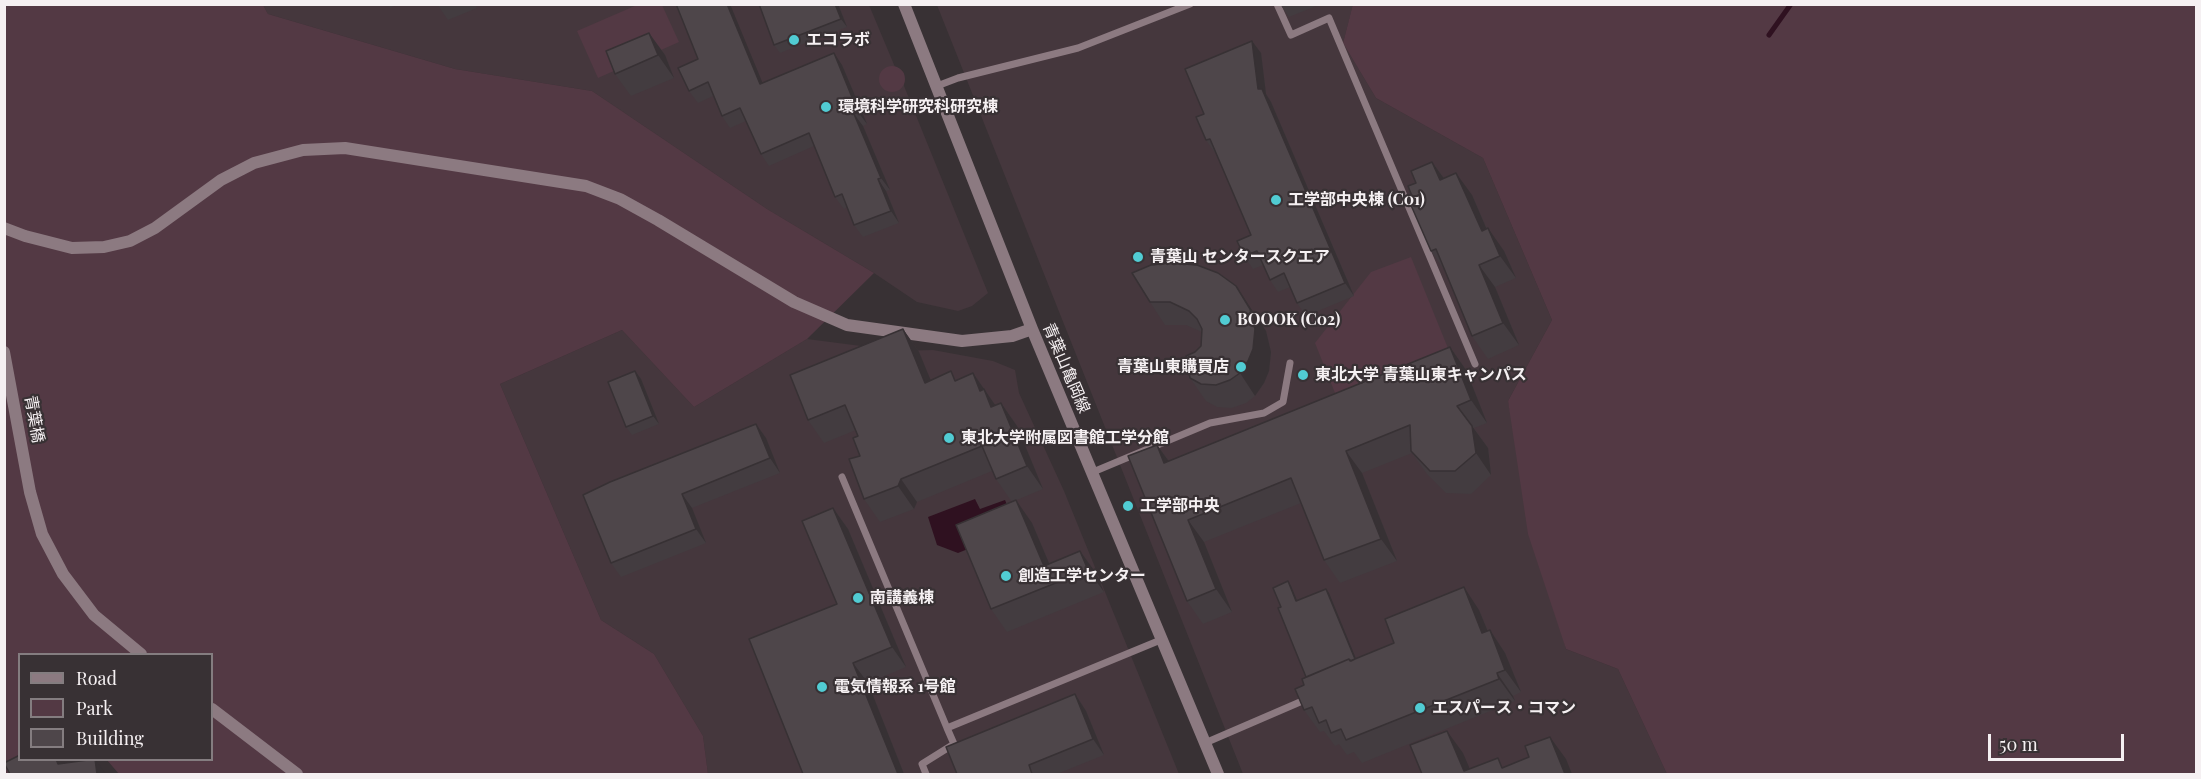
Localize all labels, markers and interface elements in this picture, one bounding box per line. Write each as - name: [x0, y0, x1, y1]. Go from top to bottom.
- place label: エコラボ: [806, 30, 870, 50]
- marker: エコラボ: [787, 33, 801, 47]
- place label: 環境科学研究科研究棟: [838, 97, 998, 117]
- marker: 環境科学研究科研究棟: [819, 100, 833, 114]
- place label: 工学部中央棟 (C01): [1288, 190, 1425, 210]
- marker: 工学部中央棟 (C01): [1269, 193, 1283, 207]
- place label: 青葉山 センタースクエア: [1150, 247, 1330, 267]
- marker: 青葉山 センタースクエア: [1131, 250, 1145, 264]
- place label: BOOOK (C02): [1237, 310, 1340, 330]
- marker: BOOOK (C02): [1218, 313, 1232, 327]
- street label: 青葉山亀岡線: [1038, 320, 1094, 416]
- place label: 青葉山東購買店: [1117, 357, 1229, 377]
- marker: 青葉山東購買店: [1234, 360, 1248, 374]
- place label: 東北大学 青葉山東キャンパス: [1315, 365, 1527, 385]
- marker: 東北大学 青葉山東キャンパス: [1296, 368, 1310, 382]
- street label: 青葉橋: [20, 394, 48, 444]
- place label: 東北大学附属図書館工学分館: [961, 428, 1169, 448]
- marker: 東北大学附属図書館工学分館: [942, 431, 956, 445]
- place label: 工学部中央: [1140, 496, 1220, 516]
- marker: 工学部中央: [1121, 499, 1135, 513]
- place label: 創造工学センター: [1018, 566, 1146, 586]
- marker: 創造工学センター: [999, 569, 1013, 583]
- place label: 南講義棟: [870, 588, 934, 608]
- marker: 南講義棟: [851, 591, 865, 605]
- legend: [18, 653, 213, 761]
- text: Road: [76, 666, 117, 690]
- place label: 電気情報系 1号館: [834, 677, 956, 697]
- marker: 電気情報系 1号館: [815, 680, 829, 694]
- text: Park: [76, 696, 113, 720]
- place label: エスパース・コマン: [1432, 698, 1576, 718]
- marker: エスパース・コマン: [1413, 701, 1427, 715]
- scale bar: [1991, 722, 2128, 760]
- text: Building: [76, 726, 144, 750]
- text: 50 m: [1999, 732, 2038, 756]

